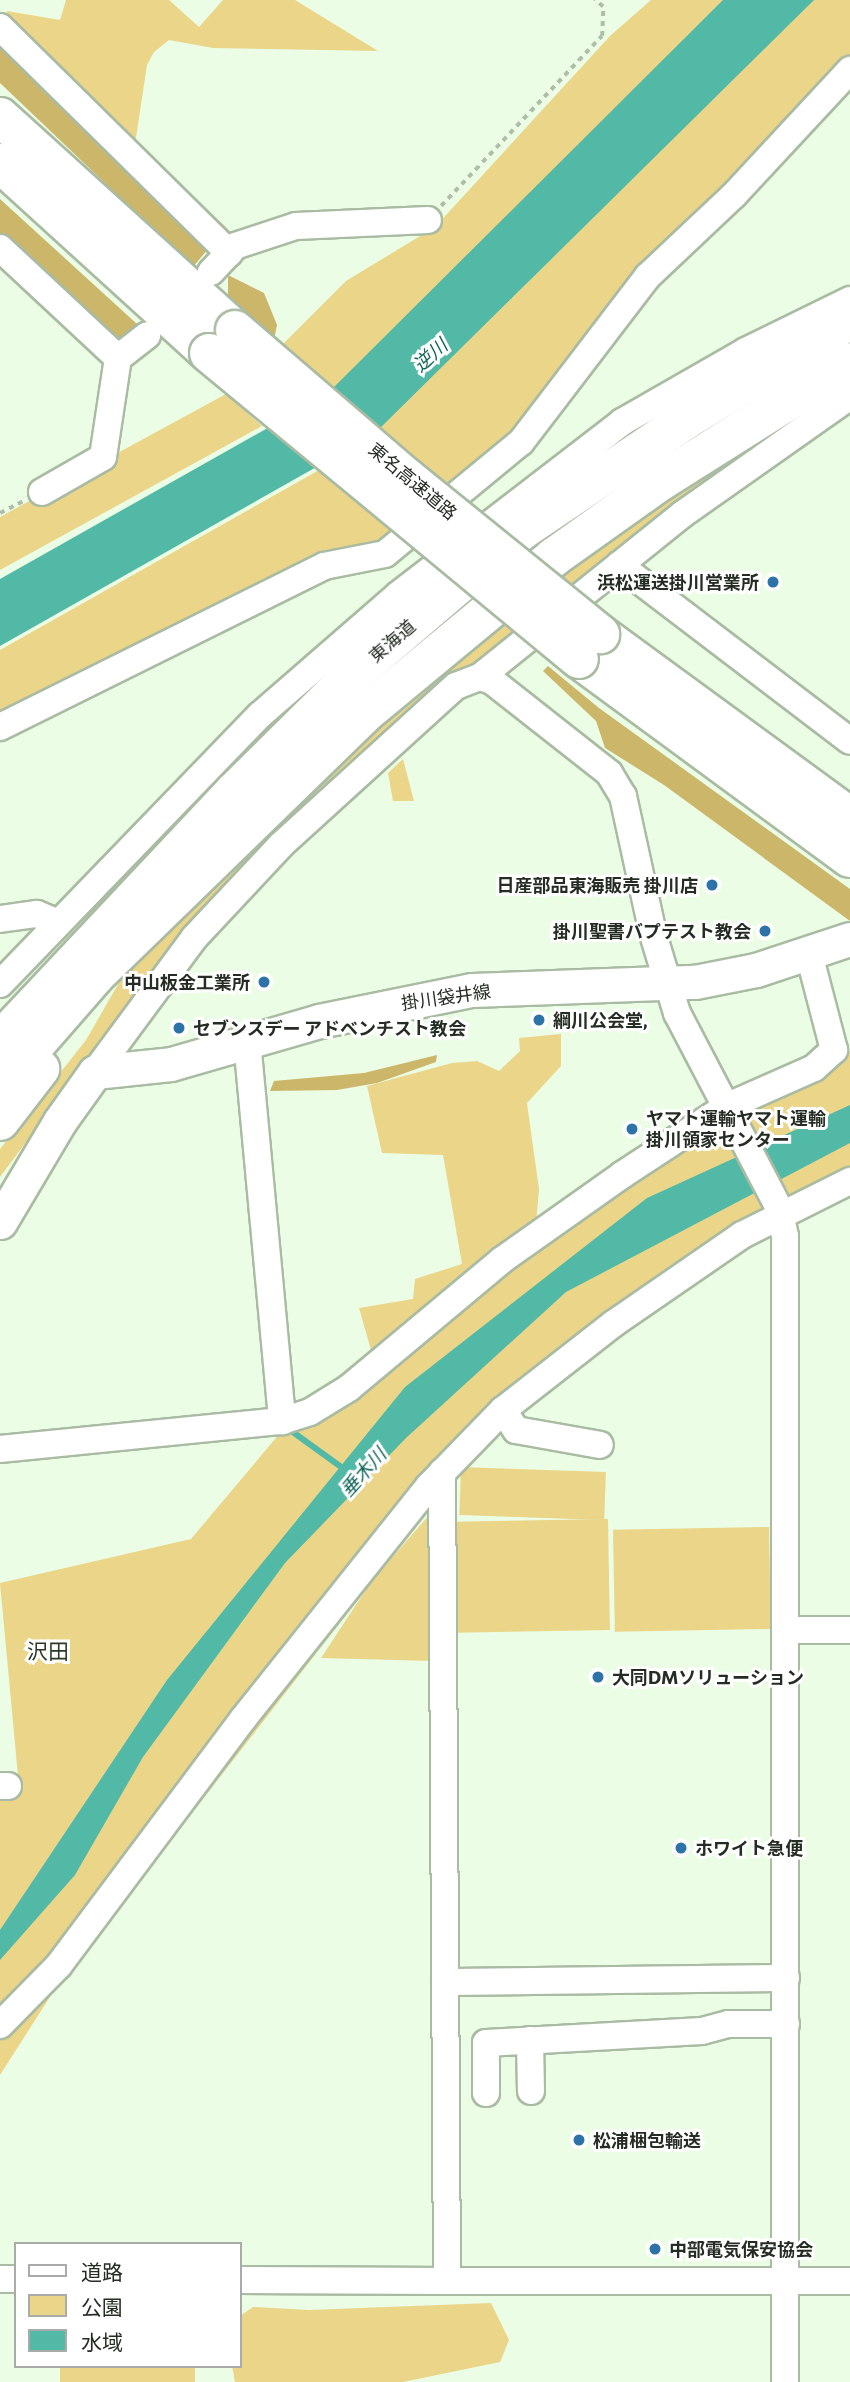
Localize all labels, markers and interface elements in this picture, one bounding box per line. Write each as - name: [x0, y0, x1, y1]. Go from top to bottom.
- water label: 逆川: [408, 334, 452, 376]
- street label: 東名高速道路: [365, 438, 461, 524]
- place label: 浜松運送掛川営業所: [597, 571, 759, 593]
- marker: 浜松運送掛川営業所: [765, 574, 781, 590]
- street label: 東海道: [365, 615, 419, 667]
- place label: 日産部品東海販売 掛川店: [497, 874, 698, 896]
- marker: 日産部品東海販売 掛川店: [704, 877, 720, 893]
- place label: 掛川聖書バプテスト教会: [553, 920, 751, 942]
- marker: 掛川聖書バプテスト教会: [757, 923, 773, 939]
- place label: 中山板金工業所: [124, 971, 250, 993]
- marker: 中山板金工業所: [256, 974, 272, 990]
- street label: 掛川袋井線: [400, 980, 492, 1014]
- place label: 綱川公会堂,: [553, 1009, 647, 1031]
- marker: 綱川公会堂,: [531, 1012, 547, 1028]
- place label: セブンスデー アドベンチスト教会: [193, 1017, 466, 1039]
- marker: セブンスデー アドベンチスト教会: [171, 1020, 187, 1036]
- place label: ヤマト運輸ヤマト運輸 掛川領家センター: [646, 1108, 826, 1150]
- marker: ヤマト運輸ヤマト運輸 掛川領家センター: [624, 1121, 640, 1137]
- water label: 垂木川: [335, 1443, 391, 1501]
- district label: 沢田: [27, 1638, 69, 1664]
- place label: 大同DMソリューション: [612, 1666, 804, 1688]
- marker: 大同DMソリューション: [590, 1669, 606, 1685]
- place label: ホワイト急便: [695, 1837, 803, 1859]
- marker: ホワイト急便: [673, 1840, 689, 1856]
- place label: 松浦梱包輸送: [593, 2129, 701, 2151]
- marker: 松浦梱包輸送: [571, 2132, 587, 2148]
- place label: 中部電気保安協会: [669, 2238, 813, 2260]
- marker: 中部電気保安協会: [647, 2241, 663, 2257]
- legend: [14, 2242, 242, 2368]
- text: 道路: [81, 2259, 123, 2284]
- text: 公園: [81, 2294, 123, 2319]
- text: 水域: [81, 2329, 123, 2354]

